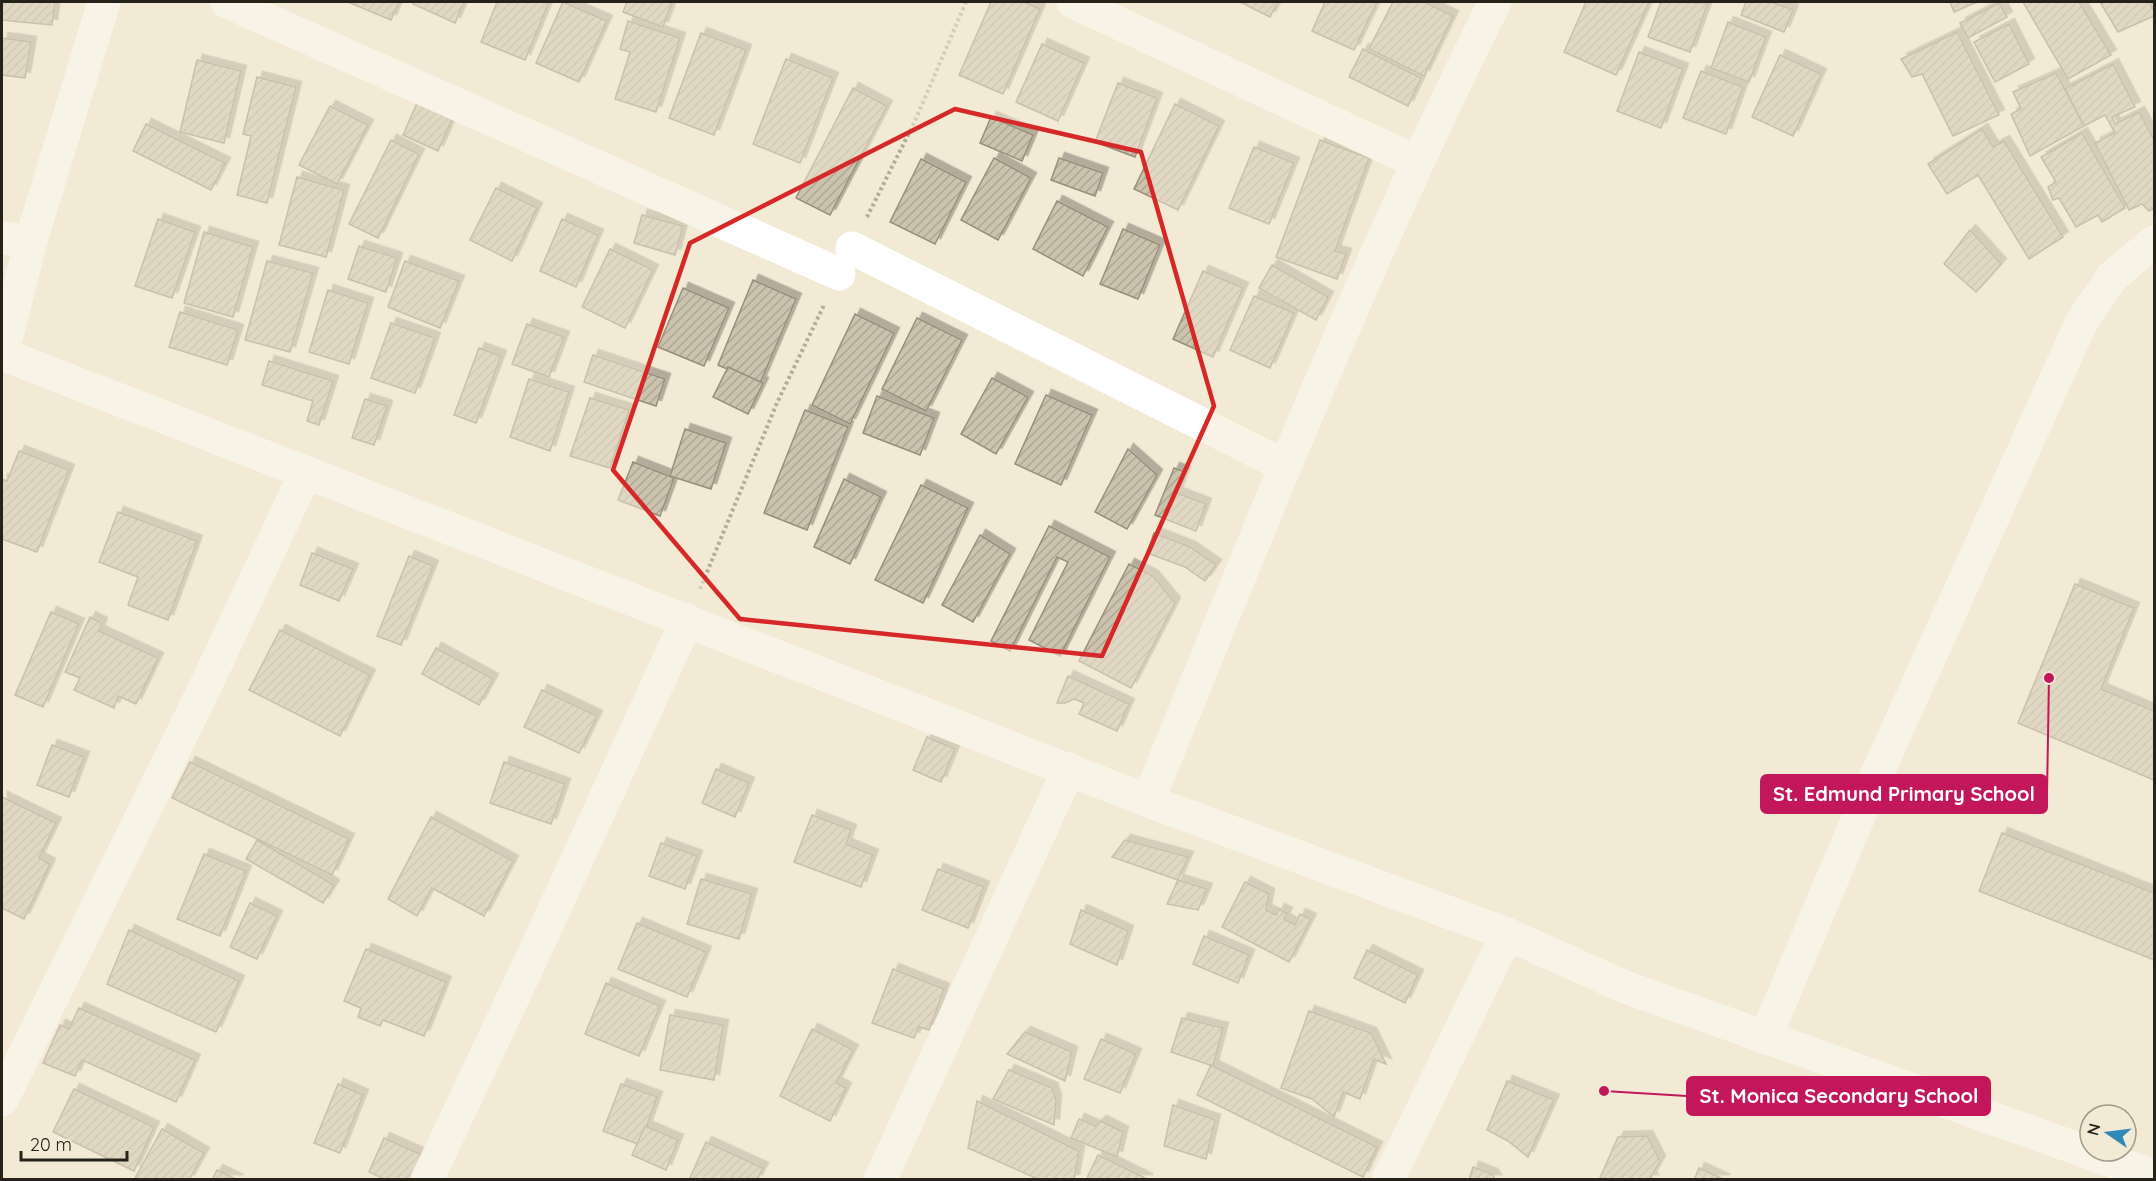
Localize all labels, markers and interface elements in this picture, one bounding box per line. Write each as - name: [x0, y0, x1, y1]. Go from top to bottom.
- callout: St. Edmund Primary School: [1761, 775, 2047, 813]
- text: St. Edmund Primary School: [1773, 781, 2035, 806]
- callout: St. Monica Secondary School: [1687, 1077, 1990, 1115]
- text: St. Monica Secondary School: [1700, 1083, 1978, 1108]
- north arrow: [2078, 1103, 2138, 1163]
- text: N: [2082, 1121, 2105, 1137]
- scale bar: [21, 1124, 128, 1162]
- text: 20 m: [30, 1133, 72, 1156]

